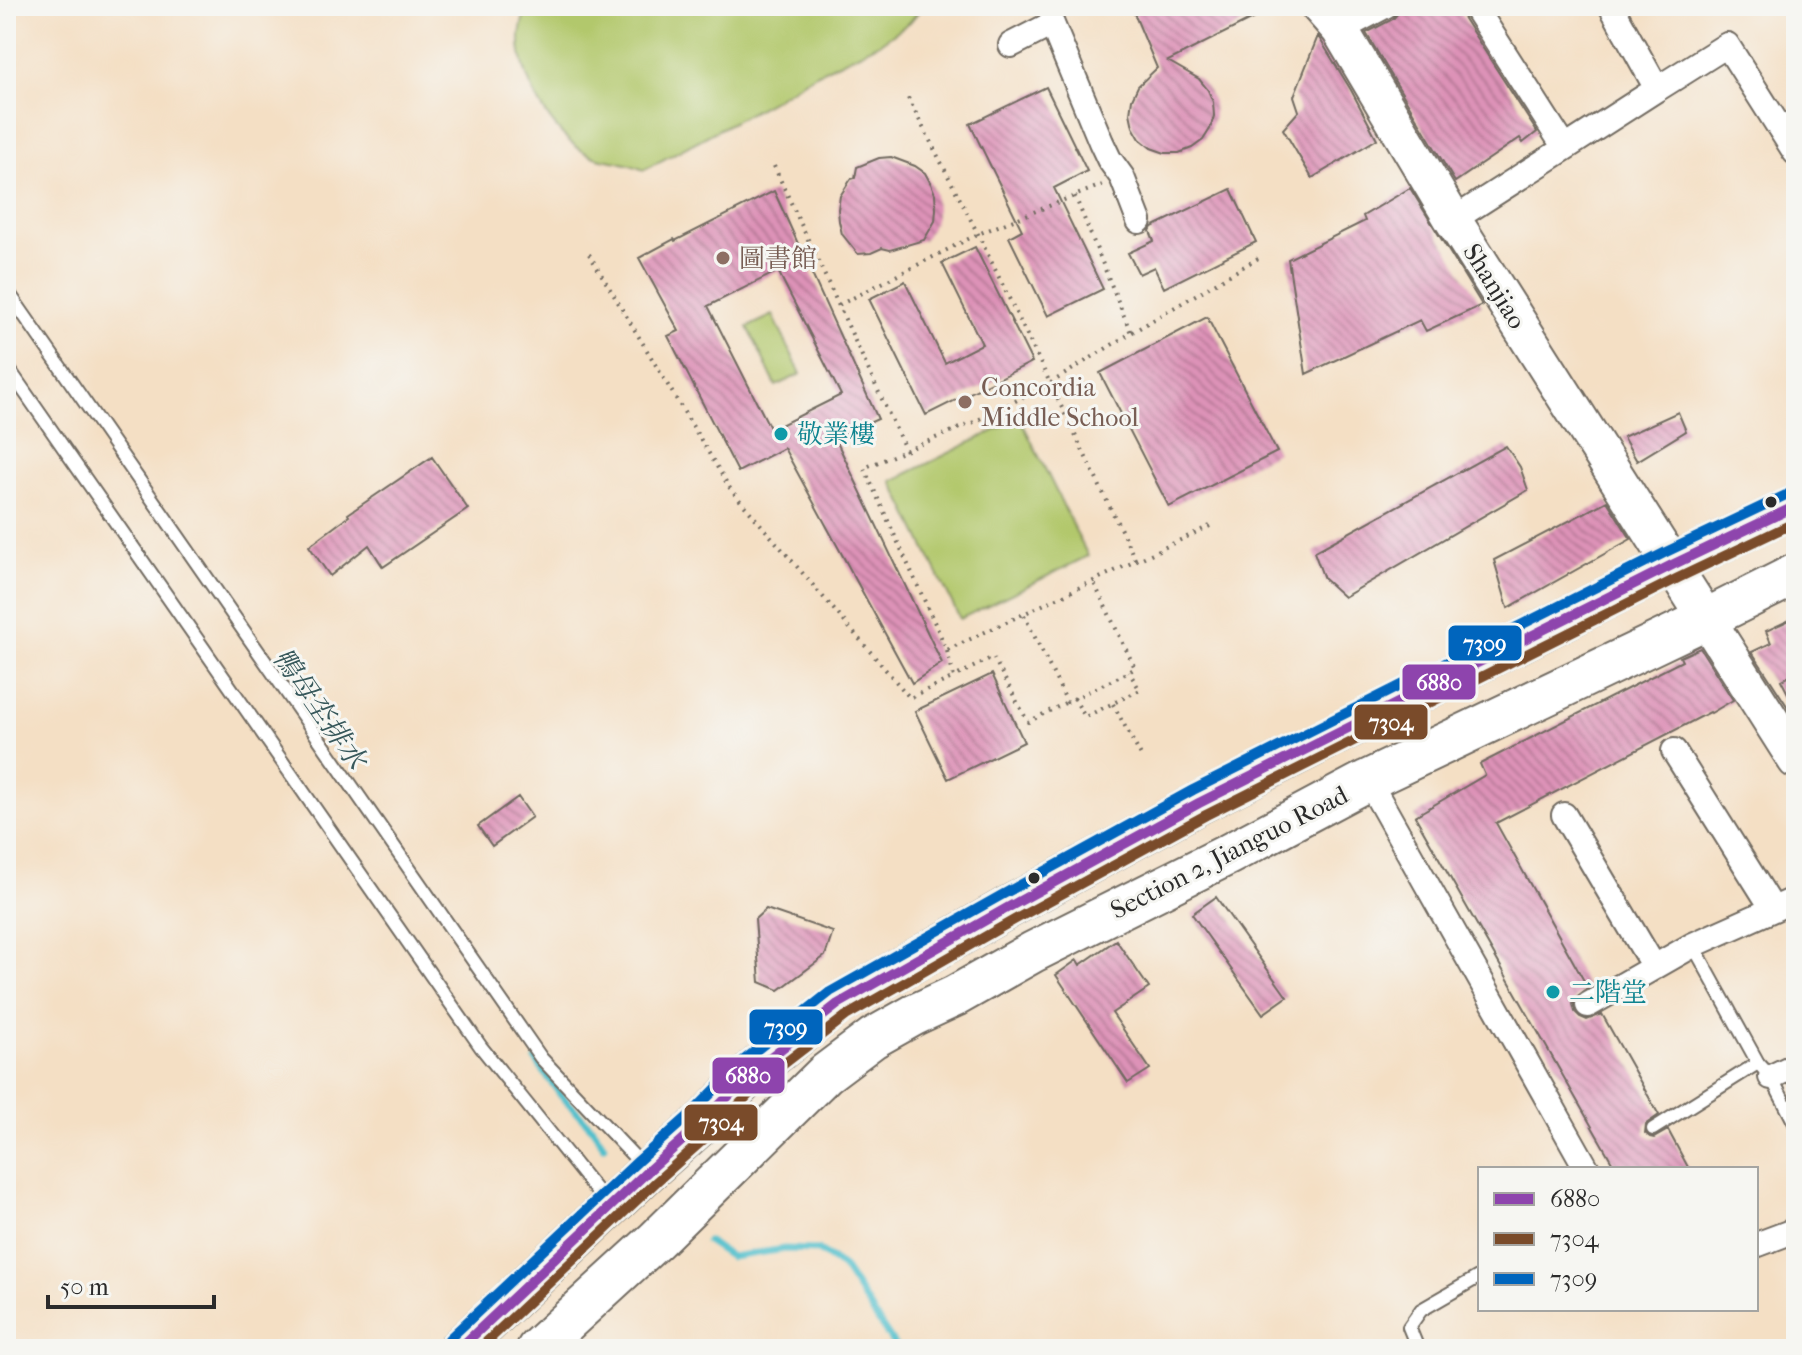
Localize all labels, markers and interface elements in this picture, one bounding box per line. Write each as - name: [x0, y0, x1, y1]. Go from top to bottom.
- street label: Shanjiao: [1456, 238, 1533, 335]
- place label: 圖書館: [739, 243, 817, 274]
- marker: 圖書館: [714, 249, 732, 267]
- place label: Concordia Middle School: [981, 372, 1139, 433]
- marker: Concordia Middle School: [956, 393, 974, 411]
- place label: 敬業樓: [797, 419, 875, 450]
- marker: 敬業樓: [772, 425, 790, 443]
- unlabelled marker: [1763, 494, 1779, 510]
- line badge: 7309: [1447, 624, 1523, 662]
- text: 7309: [1462, 631, 1507, 657]
- water label: 鴨母坔排水: [266, 641, 375, 778]
- line badge: 6880: [1401, 663, 1477, 701]
- text: 6880: [1416, 670, 1462, 696]
- line badge: 7304: [1353, 703, 1429, 741]
- text: 7304: [1368, 710, 1414, 736]
- street label: Section 2, Jianguo Road: [1105, 779, 1354, 926]
- unlabelled marker: [1026, 870, 1042, 886]
- place label: 二階堂: [1569, 977, 1647, 1008]
- marker: 二階堂: [1544, 983, 1562, 1001]
- line badge: 7309: [748, 1008, 824, 1046]
- text: 7309: [763, 1015, 808, 1041]
- line badge: 6880: [711, 1056, 786, 1095]
- text: 6880: [725, 1063, 771, 1089]
- line badge: 7304: [683, 1103, 759, 1142]
- text: 7304: [698, 1110, 744, 1136]
- legend: [1478, 1167, 1758, 1311]
- text: 6880: [1550, 1185, 1600, 1213]
- text: 7304: [1550, 1225, 1599, 1253]
- scale bar: [48, 1259, 214, 1309]
- text: 7309: [1550, 1265, 1597, 1293]
- text: 50 m: [60, 1273, 109, 1301]

